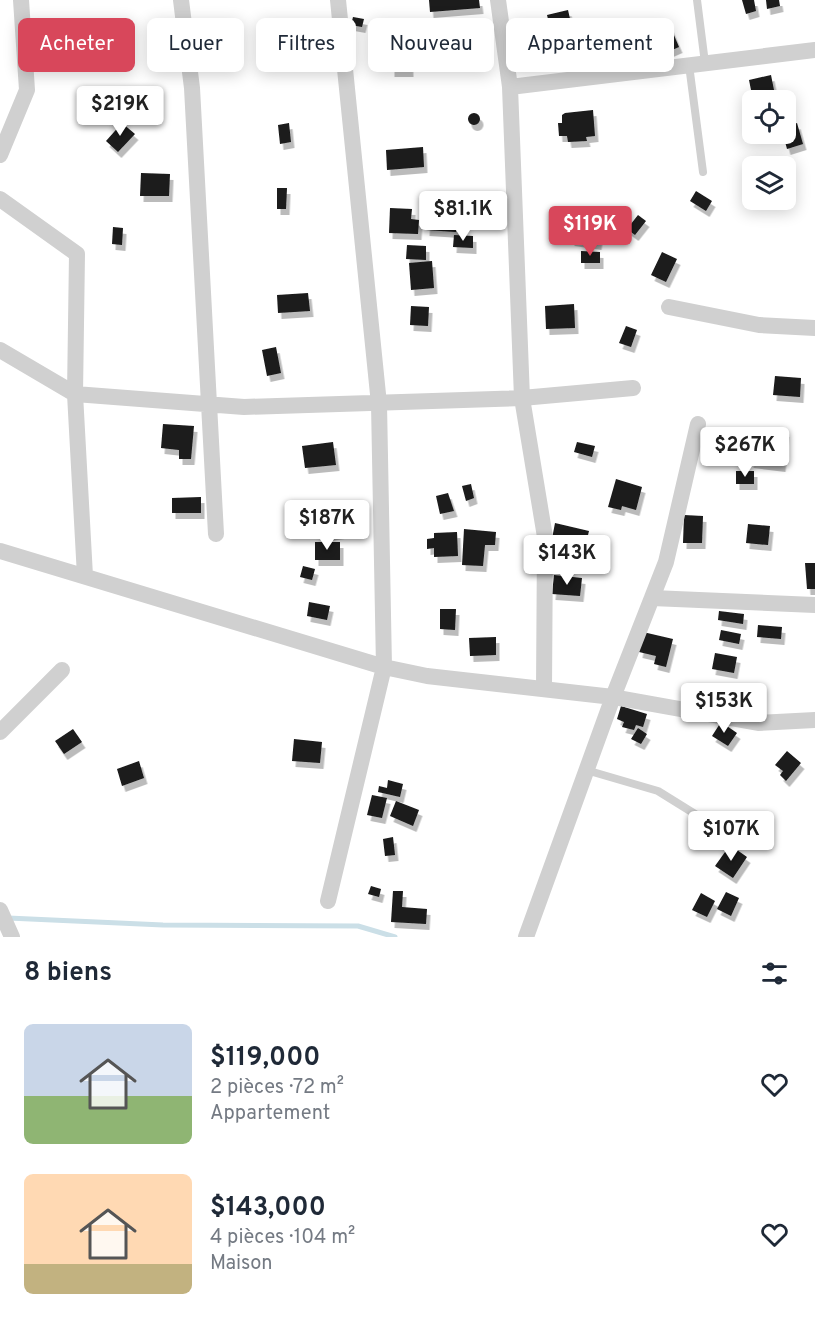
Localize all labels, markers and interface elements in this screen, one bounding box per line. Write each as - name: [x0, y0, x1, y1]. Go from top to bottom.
- chip: Acheter: [18, 18, 135, 72]
- chip: Louer: [147, 18, 244, 72]
- chip: Filtres: [256, 18, 356, 72]
- chip: Nouveau: [368, 18, 494, 72]
- chip: Appartement: [506, 18, 674, 72]
- pin: $219K: [78, 86, 162, 137]
- map controls: [742, 90, 796, 210]
- button: locate: [742, 90, 796, 144]
- text: $219K: [91, 92, 149, 118]
- button: layers: [742, 156, 796, 210]
- pin: $81.1K: [414, 191, 512, 242]
- text: $81.1K: [433, 197, 493, 223]
- pin: $119K: [548, 206, 632, 257]
- text: $119K: [563, 212, 617, 238]
- pin: $267K: [703, 427, 787, 478]
- text: $267K: [714, 433, 776, 459]
- pin: $187K: [285, 500, 369, 551]
- text: $187K: [298, 506, 356, 532]
- pin: $143K: [525, 535, 609, 586]
- text: $143K: [537, 541, 597, 567]
- pin: $153K: [682, 683, 766, 734]
- text: $153K: [695, 689, 753, 715]
- pin: $107K: [689, 811, 773, 862]
- text: $107K: [702, 817, 760, 843]
- text: 8 biens: [24, 957, 112, 990]
- icon: filters: [758, 957, 791, 990]
- text: $119,000: [210, 1042, 320, 1075]
- icon: home: [72, 1048, 144, 1120]
- icon: heart: [758, 1068, 791, 1101]
- text: 2 pièces · 72 m²: [210, 1075, 344, 1101]
- text: Appartement: [210, 1101, 330, 1127]
- text: $143,000: [210, 1192, 326, 1225]
- icon: home: [72, 1198, 144, 1270]
- icon: heart: [758, 1218, 791, 1251]
- text: 4 pièces · 104 m²: [210, 1225, 355, 1251]
- text: Maison: [210, 1251, 273, 1277]

